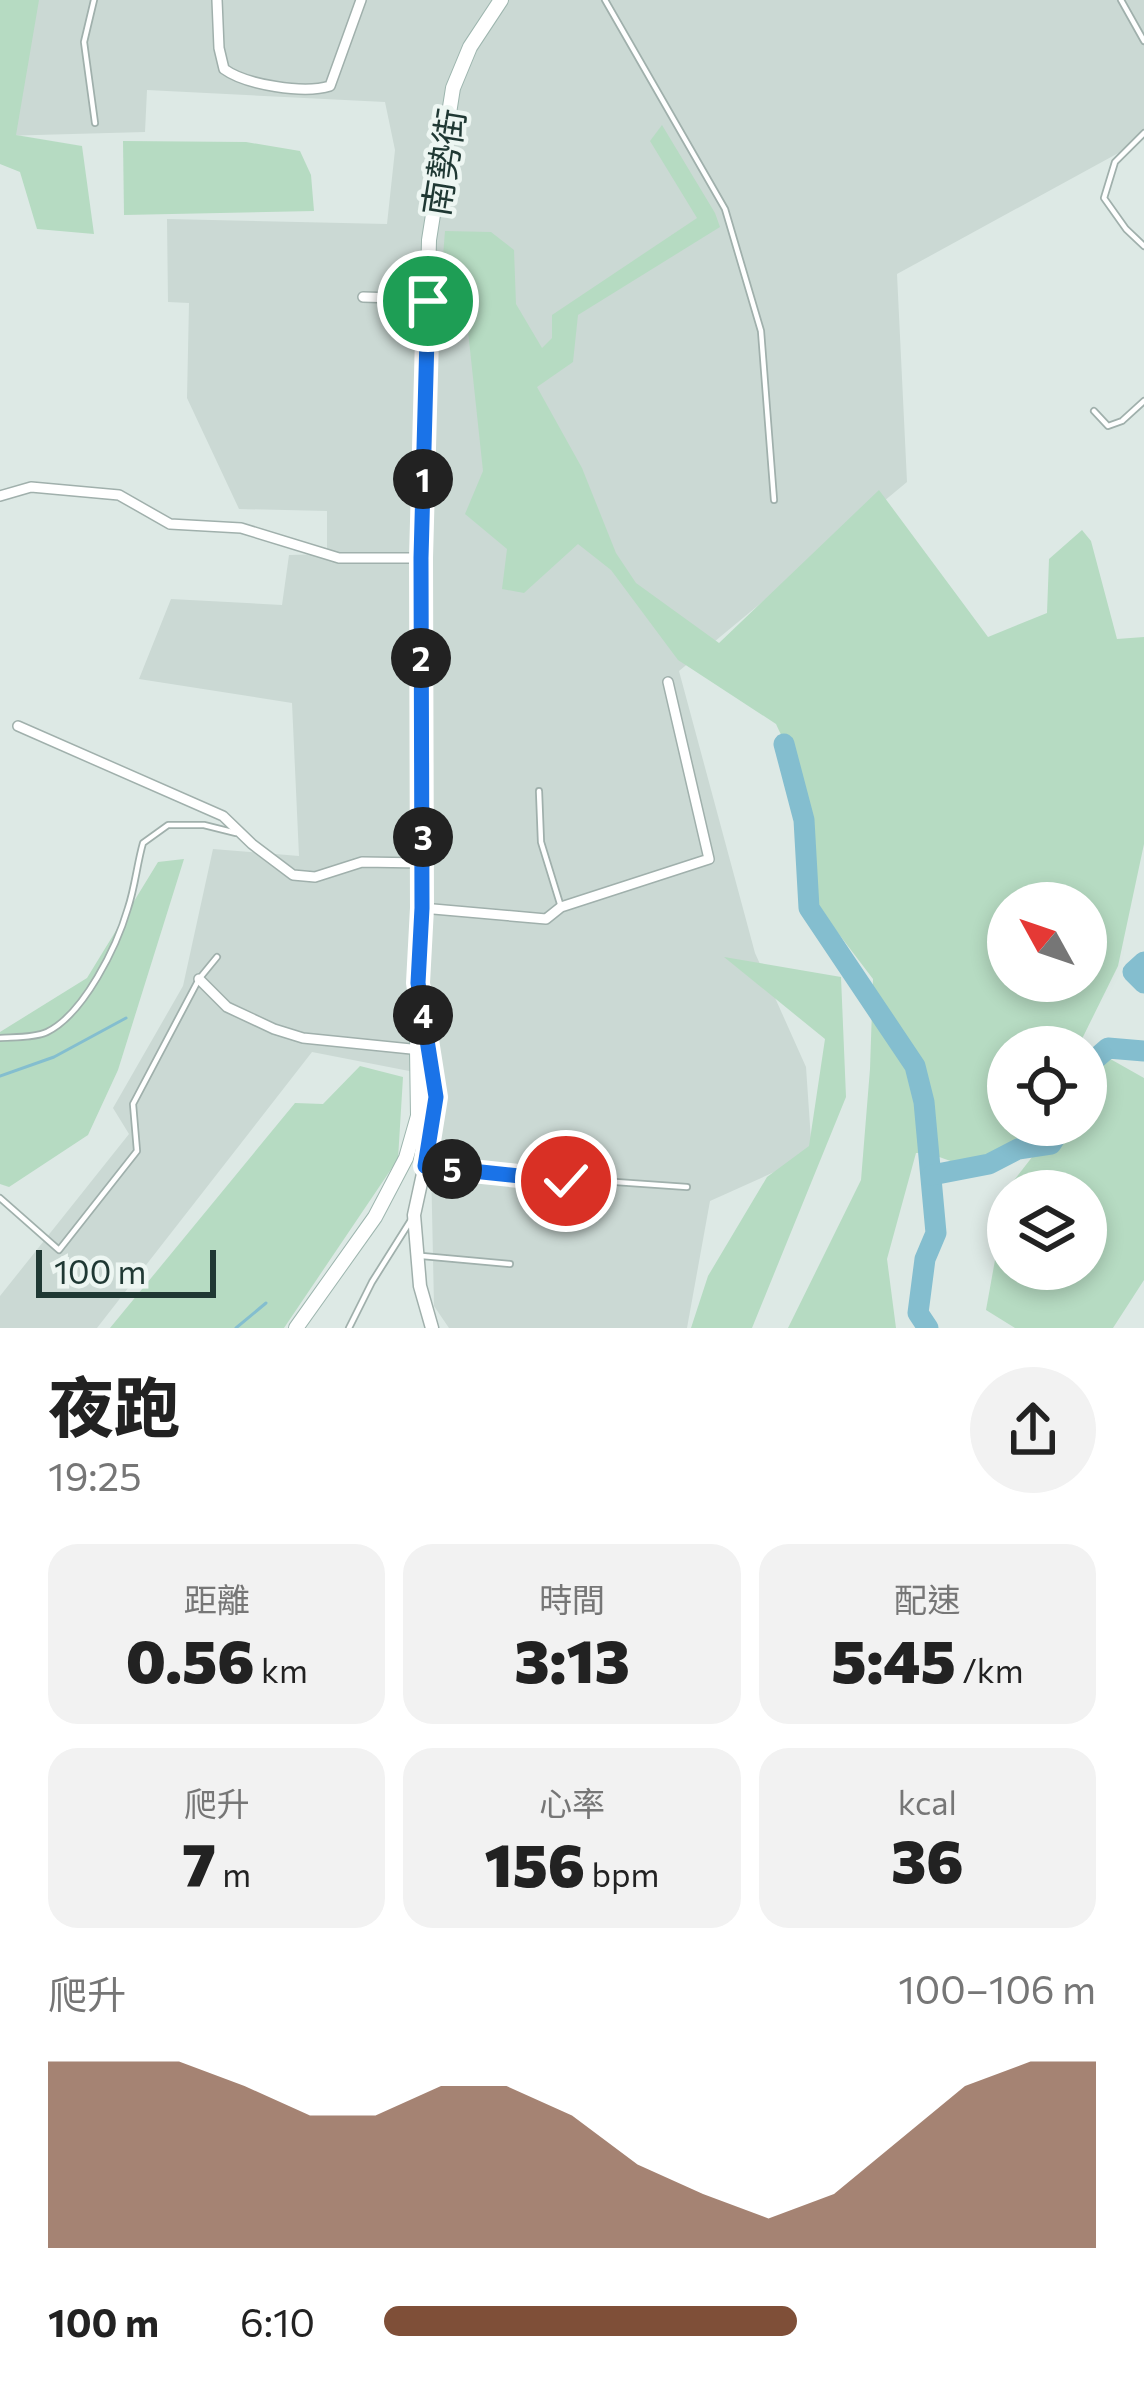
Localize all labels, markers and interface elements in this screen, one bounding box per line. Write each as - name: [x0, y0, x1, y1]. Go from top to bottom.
- street label: 南勢街: [412, 105, 472, 219]
- pin: [377, 250, 479, 352]
- icon: arrive: [395, 268, 461, 334]
- pin: 1: [393, 449, 453, 509]
- text: 1: [416, 458, 430, 499]
- pin: 2: [391, 628, 451, 688]
- text: 2: [412, 637, 430, 678]
- pin: 3: [393, 807, 453, 867]
- text: 3: [413, 816, 433, 857]
- north arrow: [987, 882, 1107, 1002]
- map controls: [987, 882, 1107, 1290]
- pin: 4: [393, 985, 453, 1045]
- text: 4: [413, 994, 433, 1035]
- button: locate: [987, 1026, 1107, 1146]
- pin: [515, 1130, 617, 1232]
- pin: 5: [422, 1139, 482, 1199]
- text: 5: [442, 1148, 462, 1189]
- icon: check: [533, 1148, 599, 1214]
- button: layers: [987, 1170, 1107, 1290]
- scale bar: [36, 1244, 216, 1297]
- text: 100 m: [54, 1250, 146, 1291]
- text: 夜跑: [48, 1365, 180, 1446]
- button: share: [970, 1367, 1096, 1493]
- text: 19:25: [48, 1451, 142, 1499]
- text: 距離: [184, 1578, 250, 1619]
- text: 時間: [539, 1578, 605, 1619]
- text: 配速: [894, 1578, 960, 1619]
- text: 0.56: [126, 1622, 255, 1695]
- text: 3:13: [514, 1622, 630, 1695]
- text: 5:45: [831, 1622, 956, 1695]
- text: km: [255, 1649, 308, 1690]
- text: /km: [956, 1649, 1024, 1690]
- text: kcal: [898, 1781, 957, 1822]
- text: 爬升: [184, 1782, 250, 1823]
- text: 心率: [539, 1782, 605, 1823]
- text: 36: [891, 1822, 964, 1895]
- text: 7: [182, 1826, 216, 1899]
- text: 156: [485, 1826, 585, 1899]
- text: m: [216, 1853, 251, 1894]
- text: bpm: [585, 1853, 659, 1894]
- text: 100–106 m: [898, 1964, 1096, 2012]
- text: 爬升: [48, 1969, 126, 2017]
- text: 100 m: [48, 2297, 159, 2345]
- text: 6:10: [240, 2297, 315, 2345]

